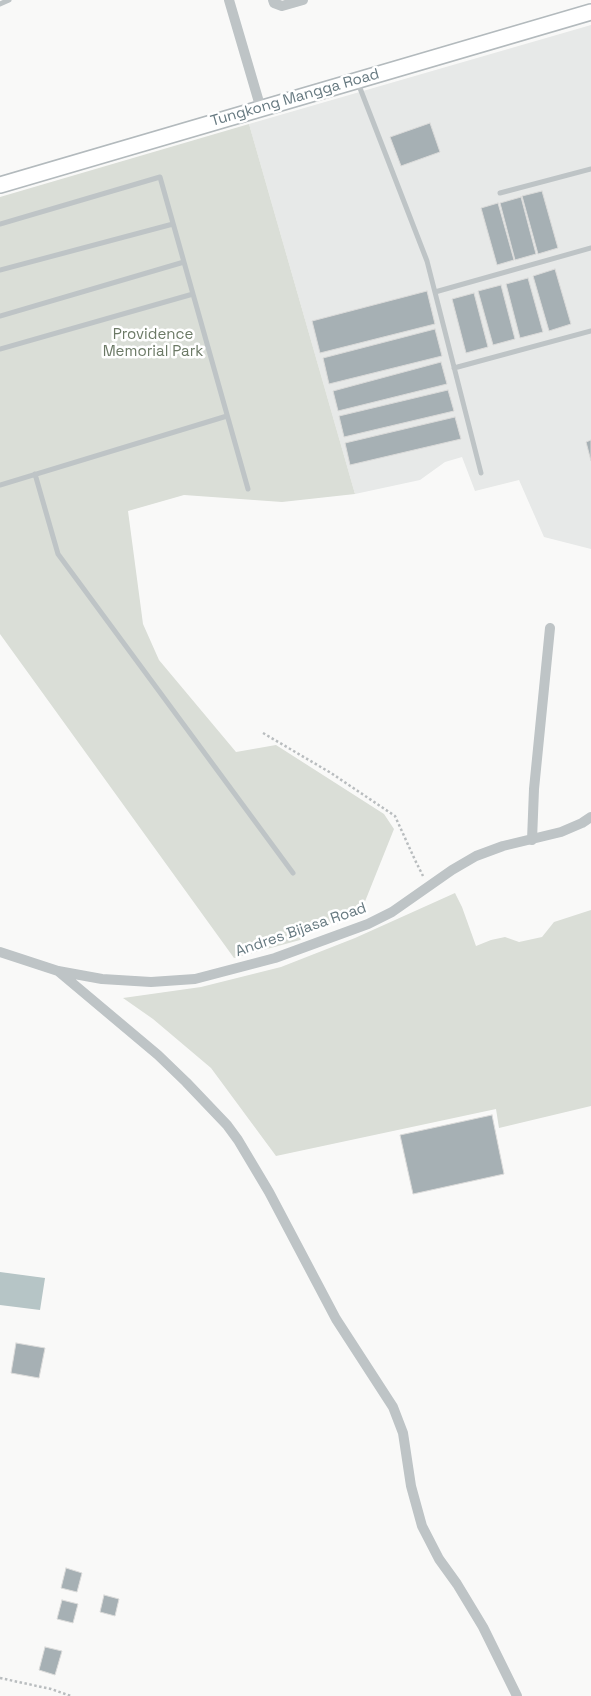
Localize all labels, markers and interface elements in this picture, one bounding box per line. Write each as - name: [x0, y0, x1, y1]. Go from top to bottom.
- street label: Tungkong Mangga Road: [209, 65, 381, 131]
- park label: Providence Memorial Park: [103, 326, 203, 361]
- street label: Andres Bijasa Road: [233, 899, 369, 961]

